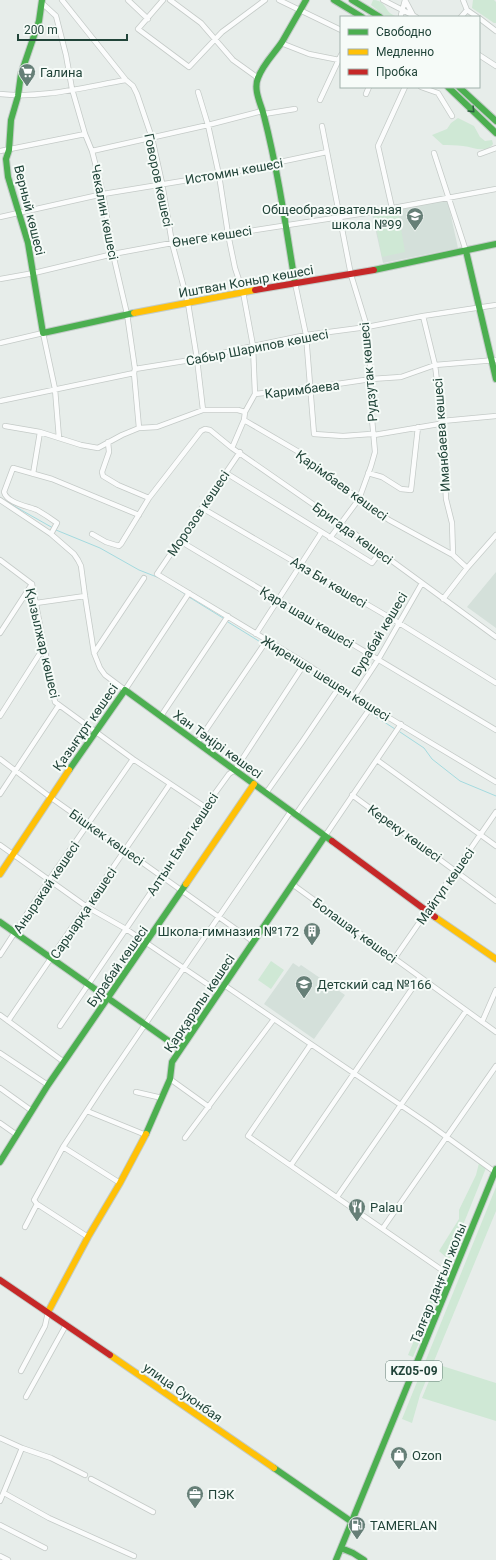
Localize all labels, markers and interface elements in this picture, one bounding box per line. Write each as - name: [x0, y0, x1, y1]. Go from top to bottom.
- scale bar: [18, 16, 127, 42]
- legend: [340, 16, 480, 88]
- text: 200 m: [24, 23, 58, 37]
- text: Свободно: [376, 25, 432, 39]
- text: Медленно: [376, 45, 434, 59]
- supermarket icon: Галина: [17, 62, 37, 87]
- place label: Галина: [40, 65, 83, 80]
- text: Пробка: [376, 65, 418, 79]
- one-way arrow: [468, 105, 475, 112]
- street label: Говоров көшесі: [141, 132, 176, 228]
- street label: Истомин көшесі: [184, 156, 284, 187]
- street label: Чекалин көшесі: [88, 163, 121, 261]
- street label: Верный көшесі: [11, 164, 48, 257]
- place label: Общеобразовательная школа №99: [262, 202, 402, 232]
- school or university icon: Общеобразовательная школа №99: [405, 206, 425, 231]
- street label: Өнеге көшесі: [171, 223, 253, 250]
- street label: Иштван Коныр көшесі: [177, 262, 315, 301]
- street label: Рудзутак көшесі: [357, 322, 380, 422]
- street label: Сабыр Шарипов көшесі: [185, 326, 330, 369]
- street label: Каримбаева: [264, 377, 340, 402]
- street label: Иманбаева көшесі: [430, 378, 453, 492]
- street label: Қарімбаев көшесі: [293, 447, 391, 524]
- street label: Морозов көшесі: [164, 468, 233, 559]
- street label: Бригада көшесі: [310, 499, 396, 568]
- street label: Аяз Би көшесі: [288, 554, 369, 611]
- street label: Қара шаш көшесі: [257, 583, 356, 651]
- street label: Қызылжар көшесі: [23, 587, 62, 700]
- street label: Бурабай көшесі: [348, 590, 410, 679]
- street label: Жиренше шешен көшесі: [259, 633, 393, 724]
- street label: Қазығұрт көшесі: [50, 681, 121, 774]
- street label: Хан Тәңірі көшесі: [170, 707, 265, 782]
- street label: Алтын Емел көшесі: [144, 790, 221, 898]
- street label: Кереку көшесі: [365, 802, 444, 865]
- street label: Бішкек көшесі: [67, 806, 147, 869]
- street label: Аныракай көшесі: [10, 839, 83, 936]
- street label: Майгүл көшесі: [413, 845, 477, 927]
- street label: Сарыарқа көшесі: [47, 865, 120, 962]
- street label: Болашақ көшесі: [310, 895, 400, 966]
- building icon: Школа-гимназия №172: [302, 921, 322, 946]
- street label: Бурабай көшесі: [84, 923, 151, 1010]
- place label: Школа-гимназия №172: [157, 924, 299, 939]
- street label: Қарқаралы көшесі: [161, 951, 238, 1055]
- school or university icon: Детский сад №166: [294, 974, 314, 999]
- place label: Детский сад №166: [317, 977, 432, 992]
- restaurant icon: Palau: [347, 1197, 367, 1222]
- place label: Palau: [370, 1200, 403, 1215]
- street label: Талғар даңғыл жолы: [407, 1221, 469, 1346]
- street label: улица Суюнбая: [140, 1360, 225, 1425]
- road number: KZ05-09: [386, 1361, 442, 1381]
- shop icon: Ozon: [389, 1445, 409, 1470]
- place label: Ozon: [412, 1448, 442, 1463]
- office icon: ПЭК: [185, 1484, 205, 1509]
- place label: ПЭК: [208, 1487, 235, 1502]
- fuel station icon: TAMERLAN: [347, 1515, 367, 1540]
- place label: TAMERLAN: [370, 1518, 437, 1533]

